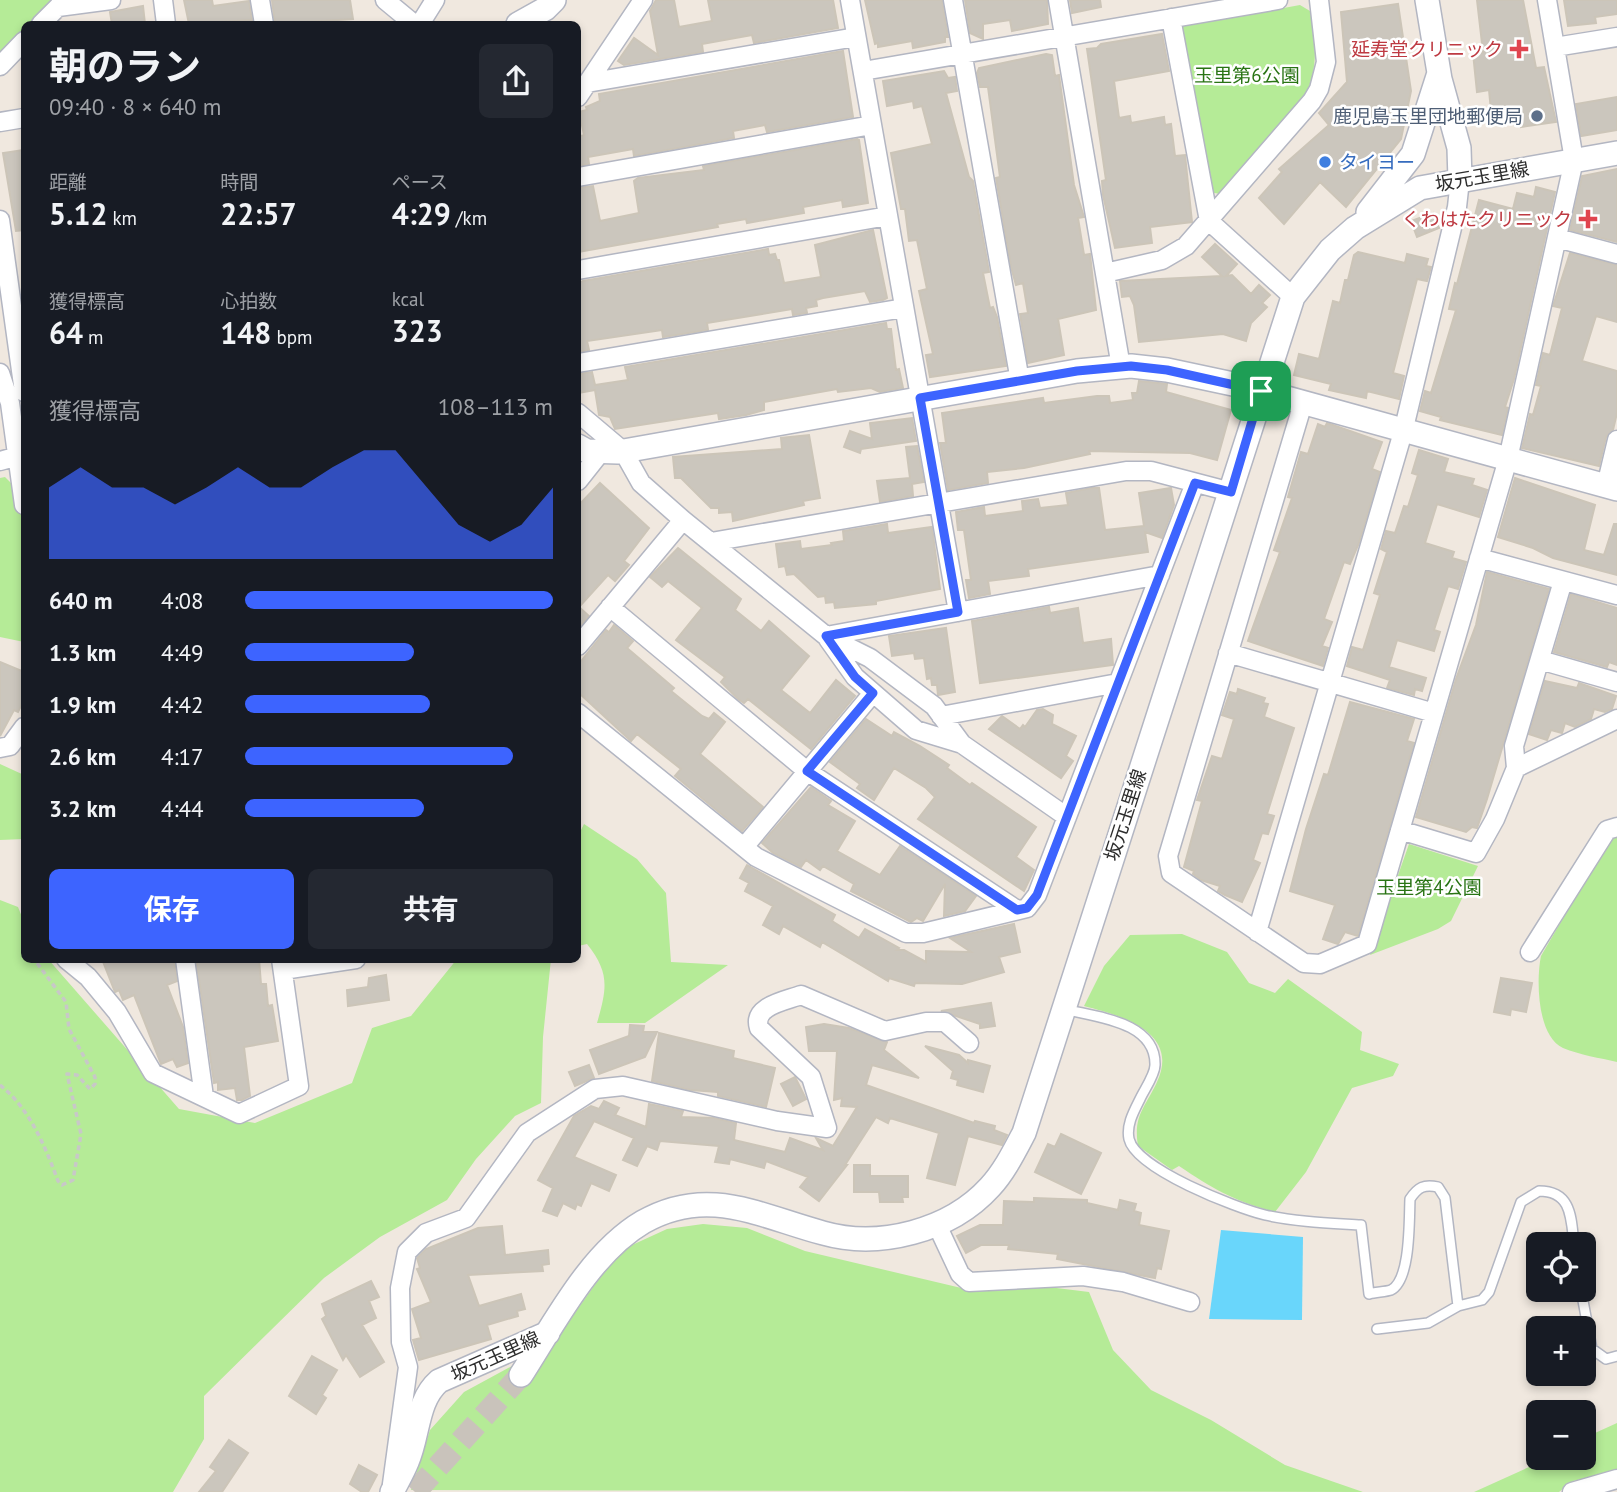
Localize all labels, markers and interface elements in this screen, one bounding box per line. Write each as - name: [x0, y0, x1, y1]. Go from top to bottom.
- place label: 延寿堂クリニック: [1351, 37, 1503, 61]
- marker: 延寿堂クリニック: [1509, 39, 1529, 59]
- text: 朝のラン: [49, 41, 201, 90]
- button: share: [479, 44, 553, 118]
- park label: 玉里第6公園: [1194, 63, 1300, 87]
- text: 09:40 · 8 × 640 m: [49, 92, 221, 121]
- place label: 鹿児島玉里団地郵便局: [1333, 104, 1523, 128]
- marker: 鹿児島玉里団地郵便局: [1529, 108, 1545, 124]
- place label: タイヨー: [1339, 150, 1415, 174]
- marker: タイヨー: [1317, 154, 1333, 170]
- street label: 坂元玉里線: [1433, 156, 1531, 196]
- text: 距離: [49, 170, 87, 194]
- text: 時間: [220, 170, 258, 194]
- text: ペース: [392, 170, 448, 194]
- text: 5.12: [49, 194, 107, 233]
- text: 22:57: [220, 194, 296, 233]
- text: 4:29: [392, 194, 451, 233]
- text: km: [107, 206, 137, 230]
- text: /km: [451, 206, 487, 230]
- place label: くわはたクリニック: [1401, 207, 1572, 231]
- marker: くわはたクリニック: [1578, 209, 1598, 229]
- text: kcal: [392, 287, 424, 311]
- text: 獲得標高: [49, 289, 125, 313]
- text: 心拍数: [220, 289, 277, 313]
- text: 323: [392, 311, 443, 350]
- text: 64: [49, 313, 83, 352]
- text: 148: [220, 313, 271, 352]
- text: m: [83, 325, 104, 349]
- text: bpm: [271, 325, 312, 349]
- pin: [1231, 361, 1291, 421]
- icon: arrive: [1242, 372, 1280, 410]
- text: 108–113 m: [438, 392, 553, 421]
- text: 獲得標高: [49, 396, 141, 425]
- text: 640 m: [49, 586, 112, 615]
- text: 4:08: [161, 586, 204, 615]
- text: 1.3 km: [49, 638, 116, 667]
- text: 4:49: [161, 638, 204, 667]
- text: 1.9 km: [49, 690, 116, 719]
- text: 4:42: [161, 690, 204, 719]
- text: 2.6 km: [49, 742, 116, 771]
- text: 4:17: [161, 742, 204, 771]
- street label: 坂元玉里線: [1099, 766, 1151, 864]
- text: 3.2 km: [49, 794, 116, 823]
- text: 4:44: [161, 794, 204, 823]
- button: 保存: [49, 869, 294, 949]
- button: 共有: [308, 869, 553, 949]
- park label: 玉里第4公園: [1376, 875, 1482, 899]
- map controls: [1526, 1232, 1596, 1470]
- button: locate: [1526, 1232, 1596, 1302]
- button: +: [1526, 1316, 1596, 1386]
- street label: 坂元玉里線: [447, 1326, 543, 1386]
- button: −: [1526, 1400, 1596, 1470]

